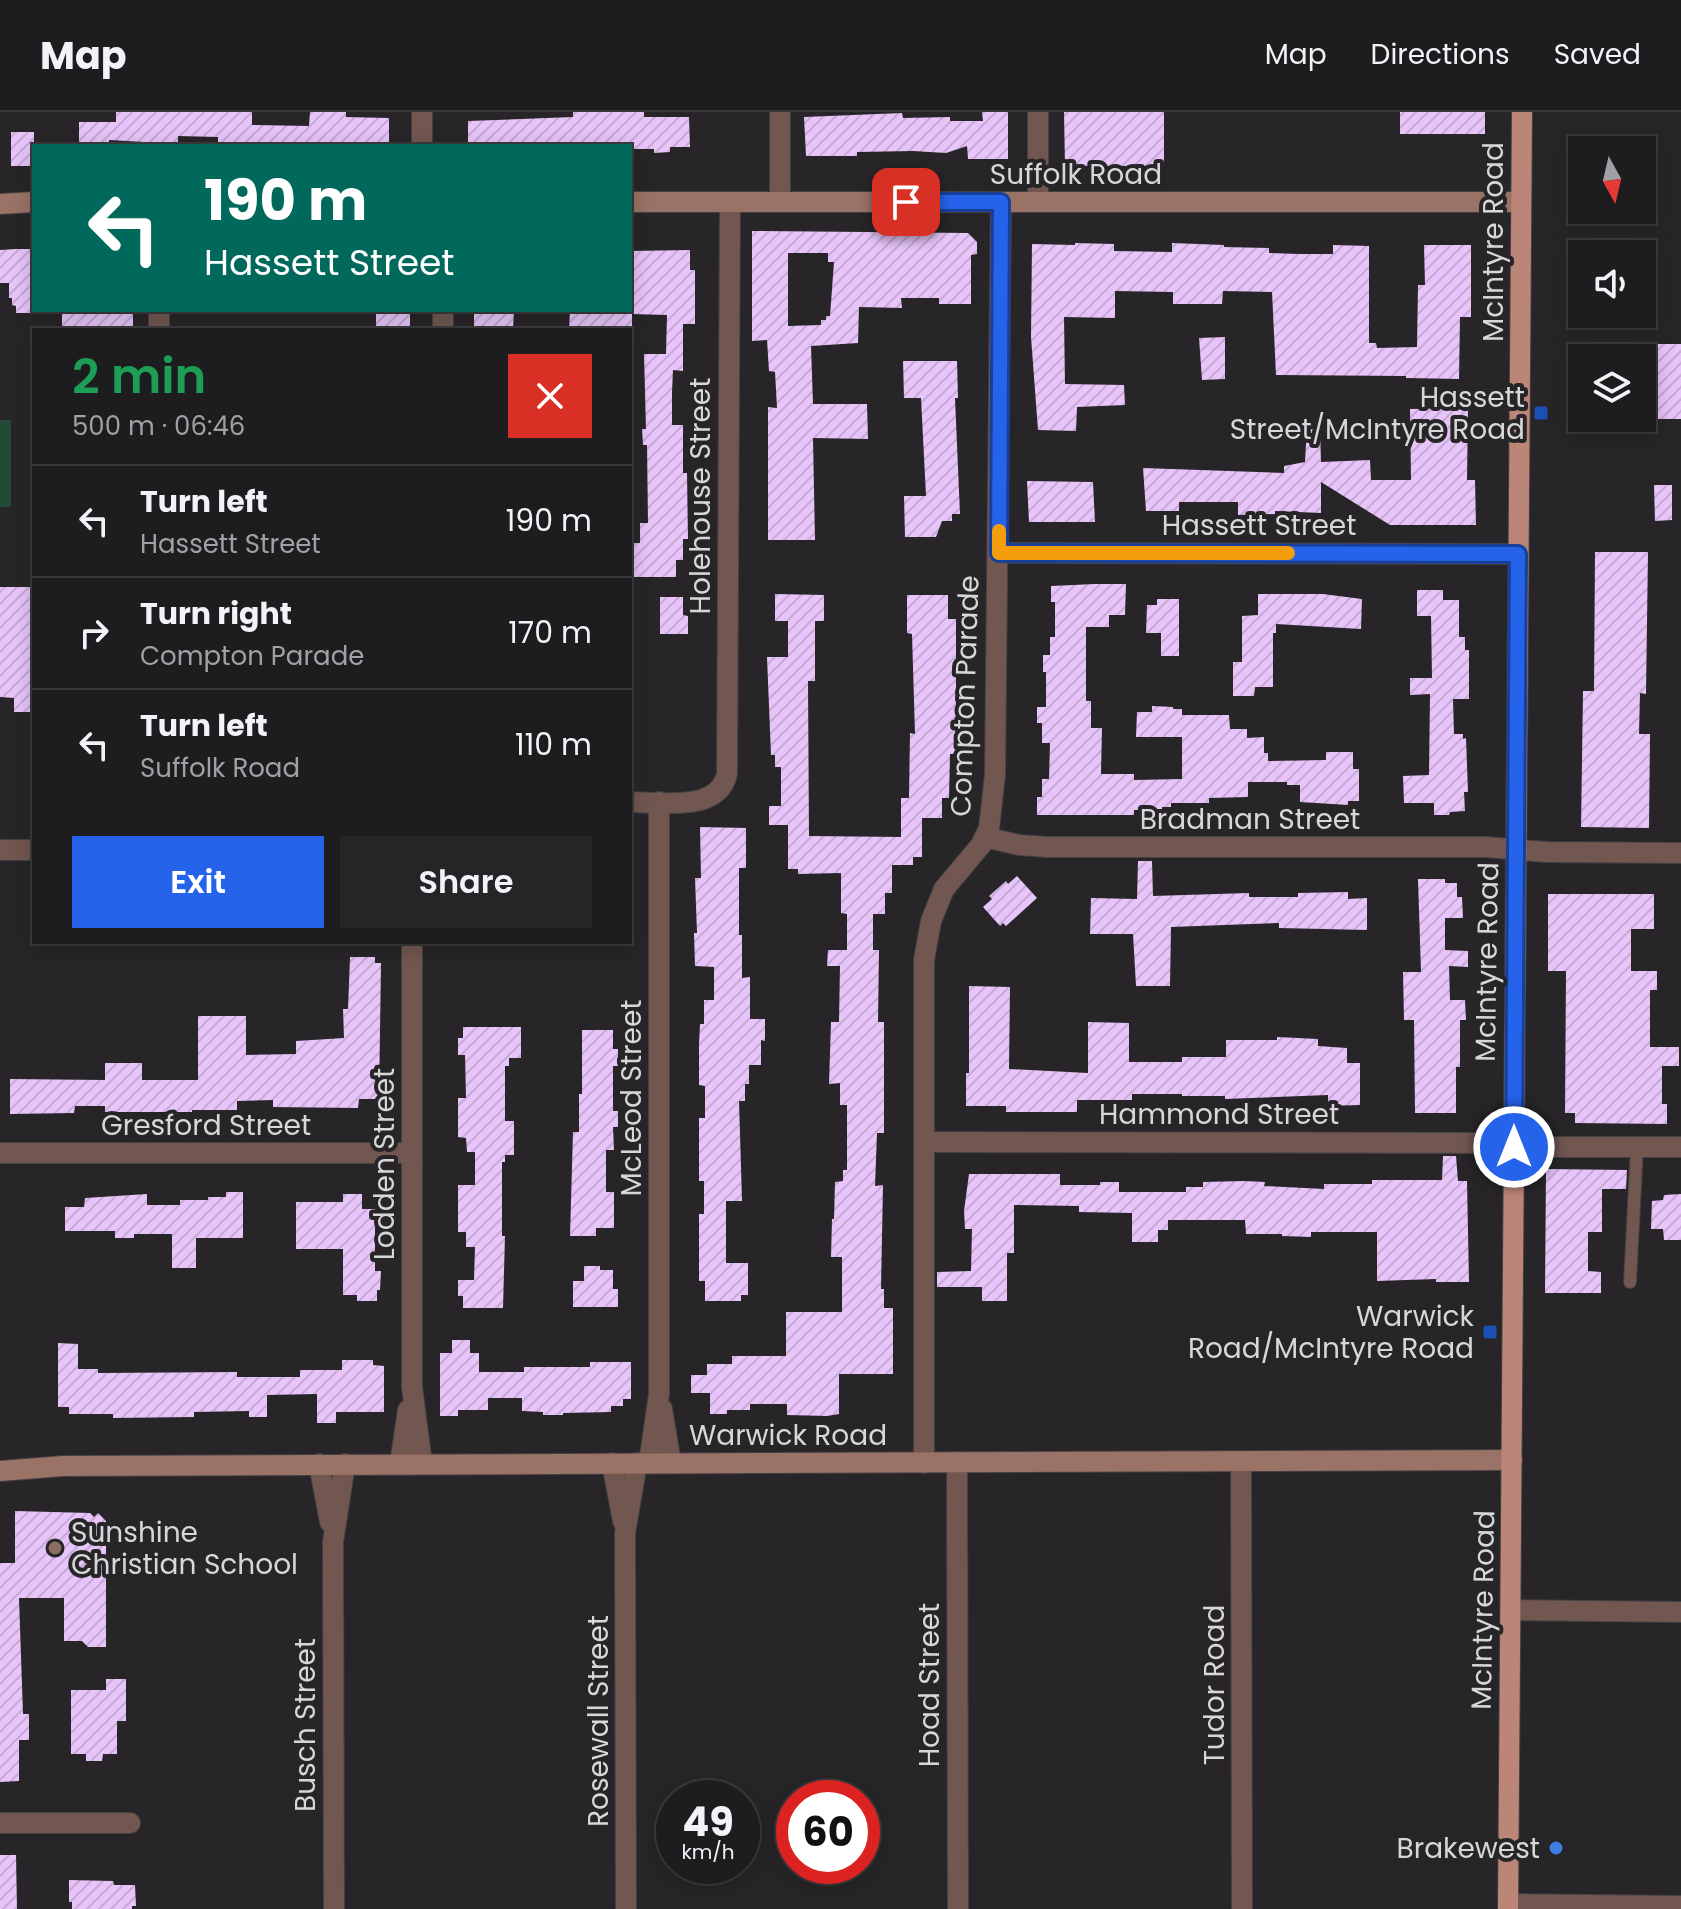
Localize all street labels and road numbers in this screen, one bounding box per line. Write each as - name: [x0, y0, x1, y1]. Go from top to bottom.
- street label: McIntyre Road: [1474, 142, 1513, 342]
- street label: Suffolk Road: [990, 155, 1162, 194]
- street label: Holehouse Street: [681, 378, 720, 614]
- street label: Hassett Street: [1162, 506, 1356, 545]
- street label: Compton Parade: [941, 575, 989, 817]
- street label: Bradman Street: [1140, 800, 1360, 839]
- street label: McIntyre Road: [1466, 862, 1508, 1062]
- street label: McLeod Street: [612, 1000, 651, 1196]
- street label: Lodden Street: [365, 1068, 404, 1260]
- street label: Hammond Street: [1099, 1095, 1339, 1134]
- street label: Gresford Street: [101, 1106, 311, 1145]
- street label: Warwick Road: [689, 1416, 887, 1455]
- street label: McIntyre Road: [1462, 1510, 1504, 1710]
- street label: Hoad Street: [910, 1603, 949, 1767]
- street label: Tudor Road: [1195, 1605, 1234, 1765]
- street label: Rosewall Street: [579, 1615, 618, 1827]
- street label: Busch Street: [286, 1638, 325, 1812]

